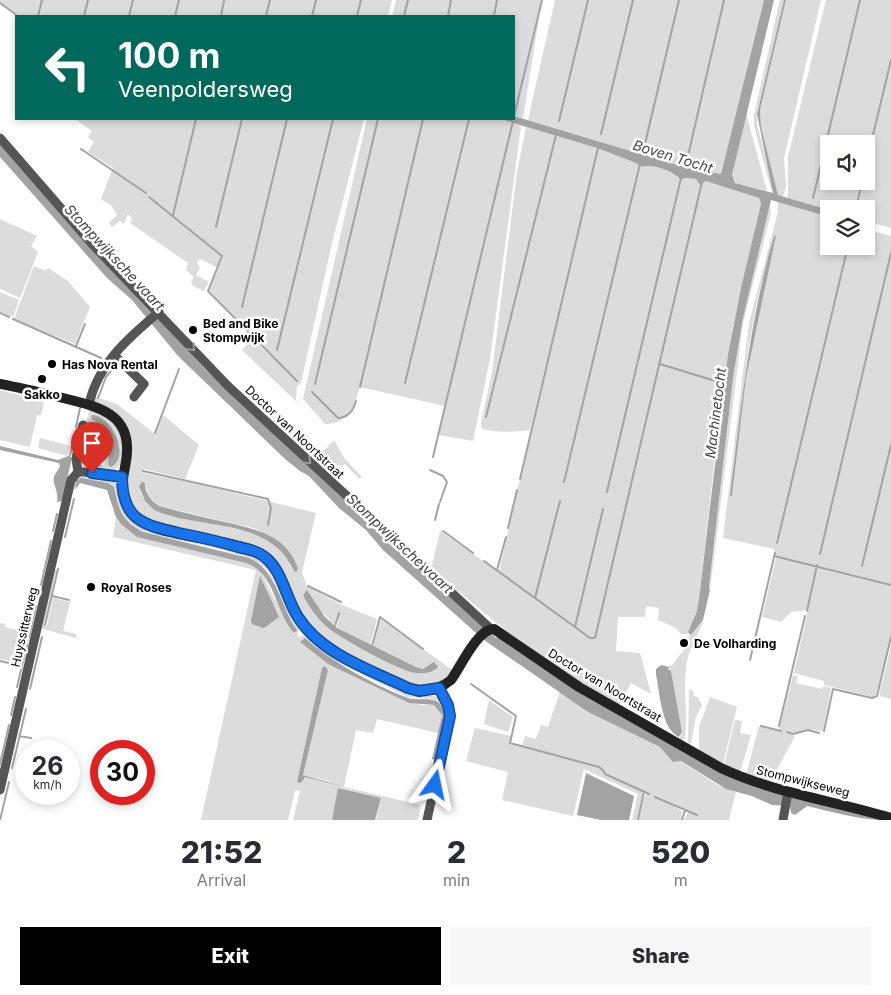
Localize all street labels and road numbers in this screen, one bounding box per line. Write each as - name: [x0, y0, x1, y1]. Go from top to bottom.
- street label: Doctor van Noortstraat: [242, 382, 348, 482]
- street label: Huyssitterweg: [8, 586, 40, 668]
- street label: Doctor van Noortstraat: [546, 645, 664, 725]
- street label: Stompwijkseweg: [755, 762, 851, 800]

